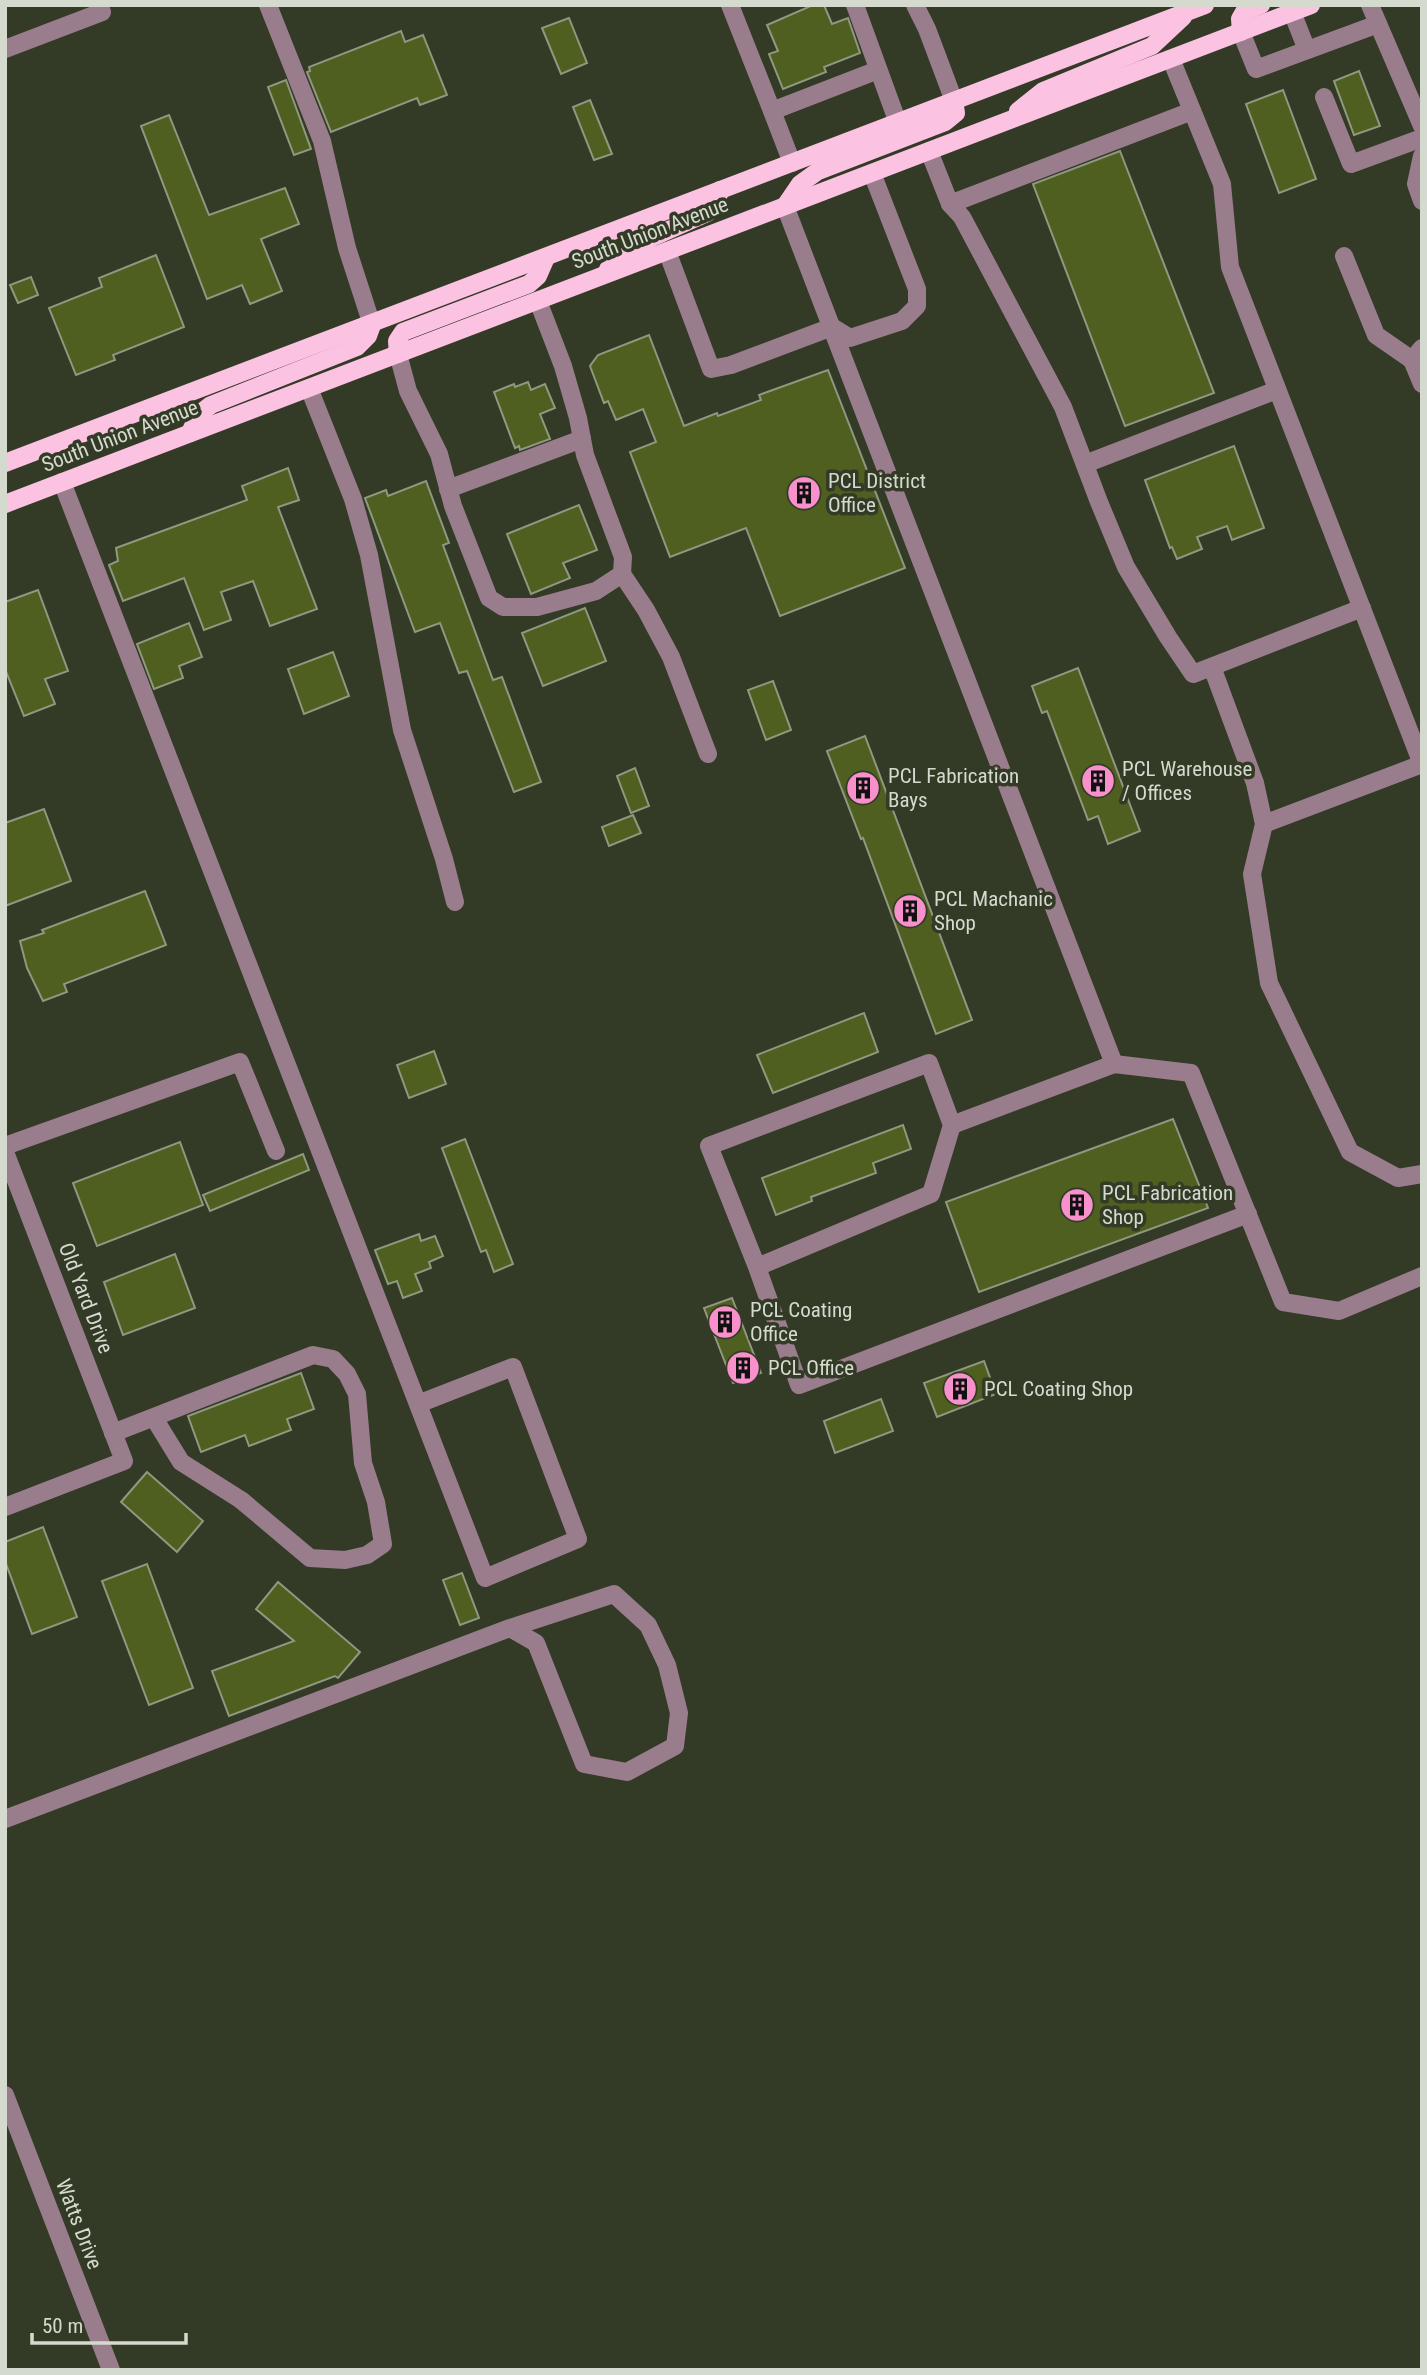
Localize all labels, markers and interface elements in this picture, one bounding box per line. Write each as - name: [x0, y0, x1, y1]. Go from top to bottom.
- street label: South Union Avenue: [568, 192, 732, 274]
- street label: South Union Avenue: [38, 395, 202, 477]
- place label: PCL District Office: [828, 469, 926, 517]
- building icon: PCL District Office: [785, 474, 823, 512]
- place label: PCL Warehouse / Offices: [1122, 757, 1253, 805]
- building icon: PCL Warehouse / Offices: [1079, 762, 1117, 800]
- place label: PCL Fabrication Bays: [888, 764, 1019, 812]
- building icon: PCL Fabrication Bays: [844, 769, 882, 807]
- place label: PCL Machanic Shop: [934, 887, 1053, 935]
- building icon: PCL Machanic Shop: [891, 892, 929, 930]
- place label: PCL Fabrication Shop: [1102, 1181, 1233, 1229]
- building icon: PCL Fabrication Shop: [1058, 1186, 1096, 1224]
- street label: Old Yard Drive: [54, 1239, 118, 1357]
- place label: PCL Coating Office: [750, 1298, 852, 1346]
- building icon: PCL Coating Office: [706, 1303, 744, 1341]
- building icon: PCL Office: [724, 1349, 762, 1387]
- place label: PCL Office: [768, 1356, 854, 1380]
- building icon: PCL Coating Shop: [941, 1370, 979, 1408]
- place label: PCL Coating Shop: [984, 1377, 1133, 1401]
- street label: Watts Drive: [51, 2176, 107, 2273]
- scale bar: [32, 2302, 186, 2346]
- text: 50 m: [42, 2314, 83, 2338]

